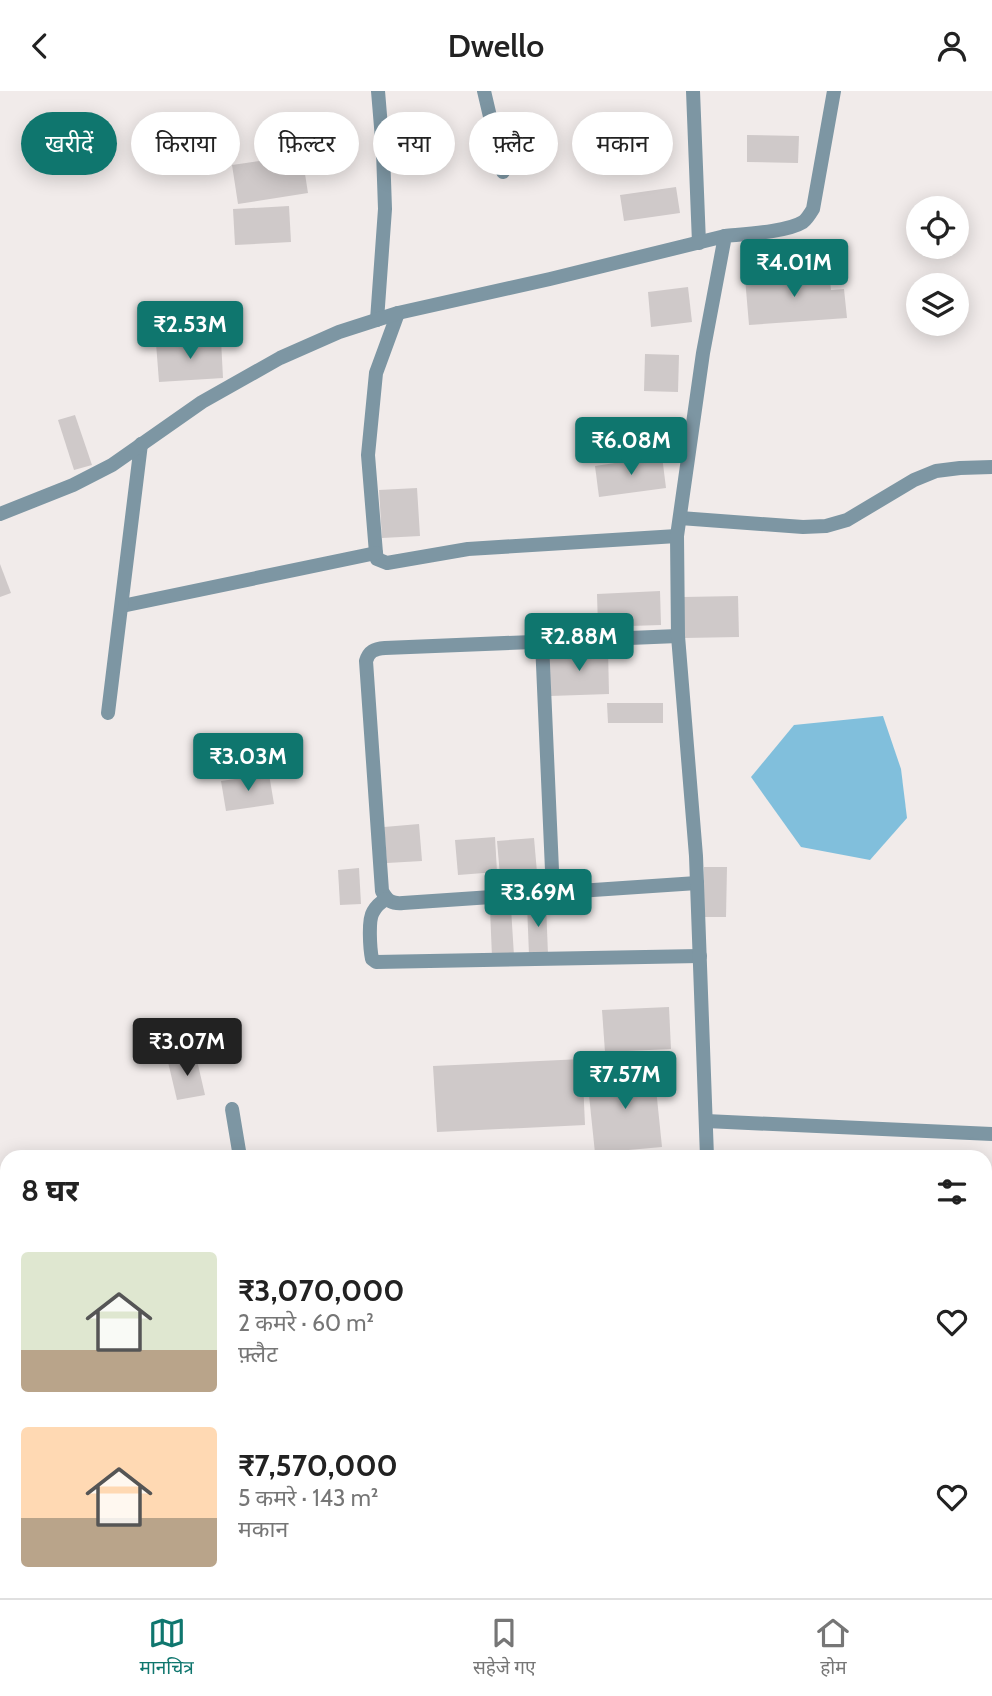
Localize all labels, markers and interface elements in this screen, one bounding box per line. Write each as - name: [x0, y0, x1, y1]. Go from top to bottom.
- text: Dwello: [448, 26, 544, 65]
- icon: back: [21, 27, 59, 65]
- icon: person: [933, 27, 971, 65]
- chip: खरीदें: [21, 112, 117, 175]
- chip: किराया: [131, 112, 240, 175]
- chip: फ़िल्टर: [254, 112, 359, 175]
- chip: नया: [373, 112, 455, 175]
- chip: फ़्लैट: [469, 112, 558, 175]
- chip: मकान: [572, 112, 673, 175]
- map controls: [906, 196, 969, 336]
- button: locate: [906, 196, 969, 259]
- pin: ₹4.01M: [737, 239, 851, 299]
- text: ₹4.01M: [756, 248, 832, 276]
- button: layers: [906, 273, 969, 336]
- pin: ₹2.53M: [133, 301, 247, 361]
- text: ₹2.53M: [153, 310, 227, 338]
- pin: ₹6.08M: [574, 417, 688, 477]
- text: ₹6.08M: [591, 426, 671, 454]
- pin: ₹2.88M: [522, 613, 636, 673]
- text: ₹2.88M: [541, 622, 617, 650]
- pin: ₹3.03M: [191, 733, 305, 793]
- text: ₹3.03M: [209, 742, 287, 770]
- pin: ₹3.69M: [481, 869, 595, 929]
- text: ₹3.69M: [501, 878, 575, 906]
- pin: ₹3.07M: [130, 1019, 244, 1078]
- text: ₹3.07M: [149, 1027, 225, 1055]
- pin: ₹7.57M: [568, 1051, 682, 1111]
- text: ₹7.57M: [589, 1060, 661, 1088]
- text: 8 घर: [21, 1172, 79, 1209]
- icon: filters: [933, 1173, 971, 1211]
- text: ₹3,070,000: [238, 1272, 405, 1309]
- icon: home: [77, 1280, 161, 1364]
- icon: heart: [933, 1303, 971, 1341]
- text: 2 कमरे · 60 m²: [238, 1309, 374, 1337]
- text: फ़्लैट: [238, 1340, 278, 1368]
- text: ₹7,570,000: [238, 1447, 398, 1484]
- icon: home: [77, 1455, 161, 1539]
- icon: heart: [933, 1478, 971, 1516]
- text: 5 कमरे · 143 m²: [238, 1484, 378, 1512]
- text: मकान: [238, 1515, 288, 1543]
- tab: मानचित्र: [140, 1614, 194, 1682]
- tab: सहेजे गए: [473, 1614, 535, 1682]
- tab: होम: [814, 1614, 852, 1682]

